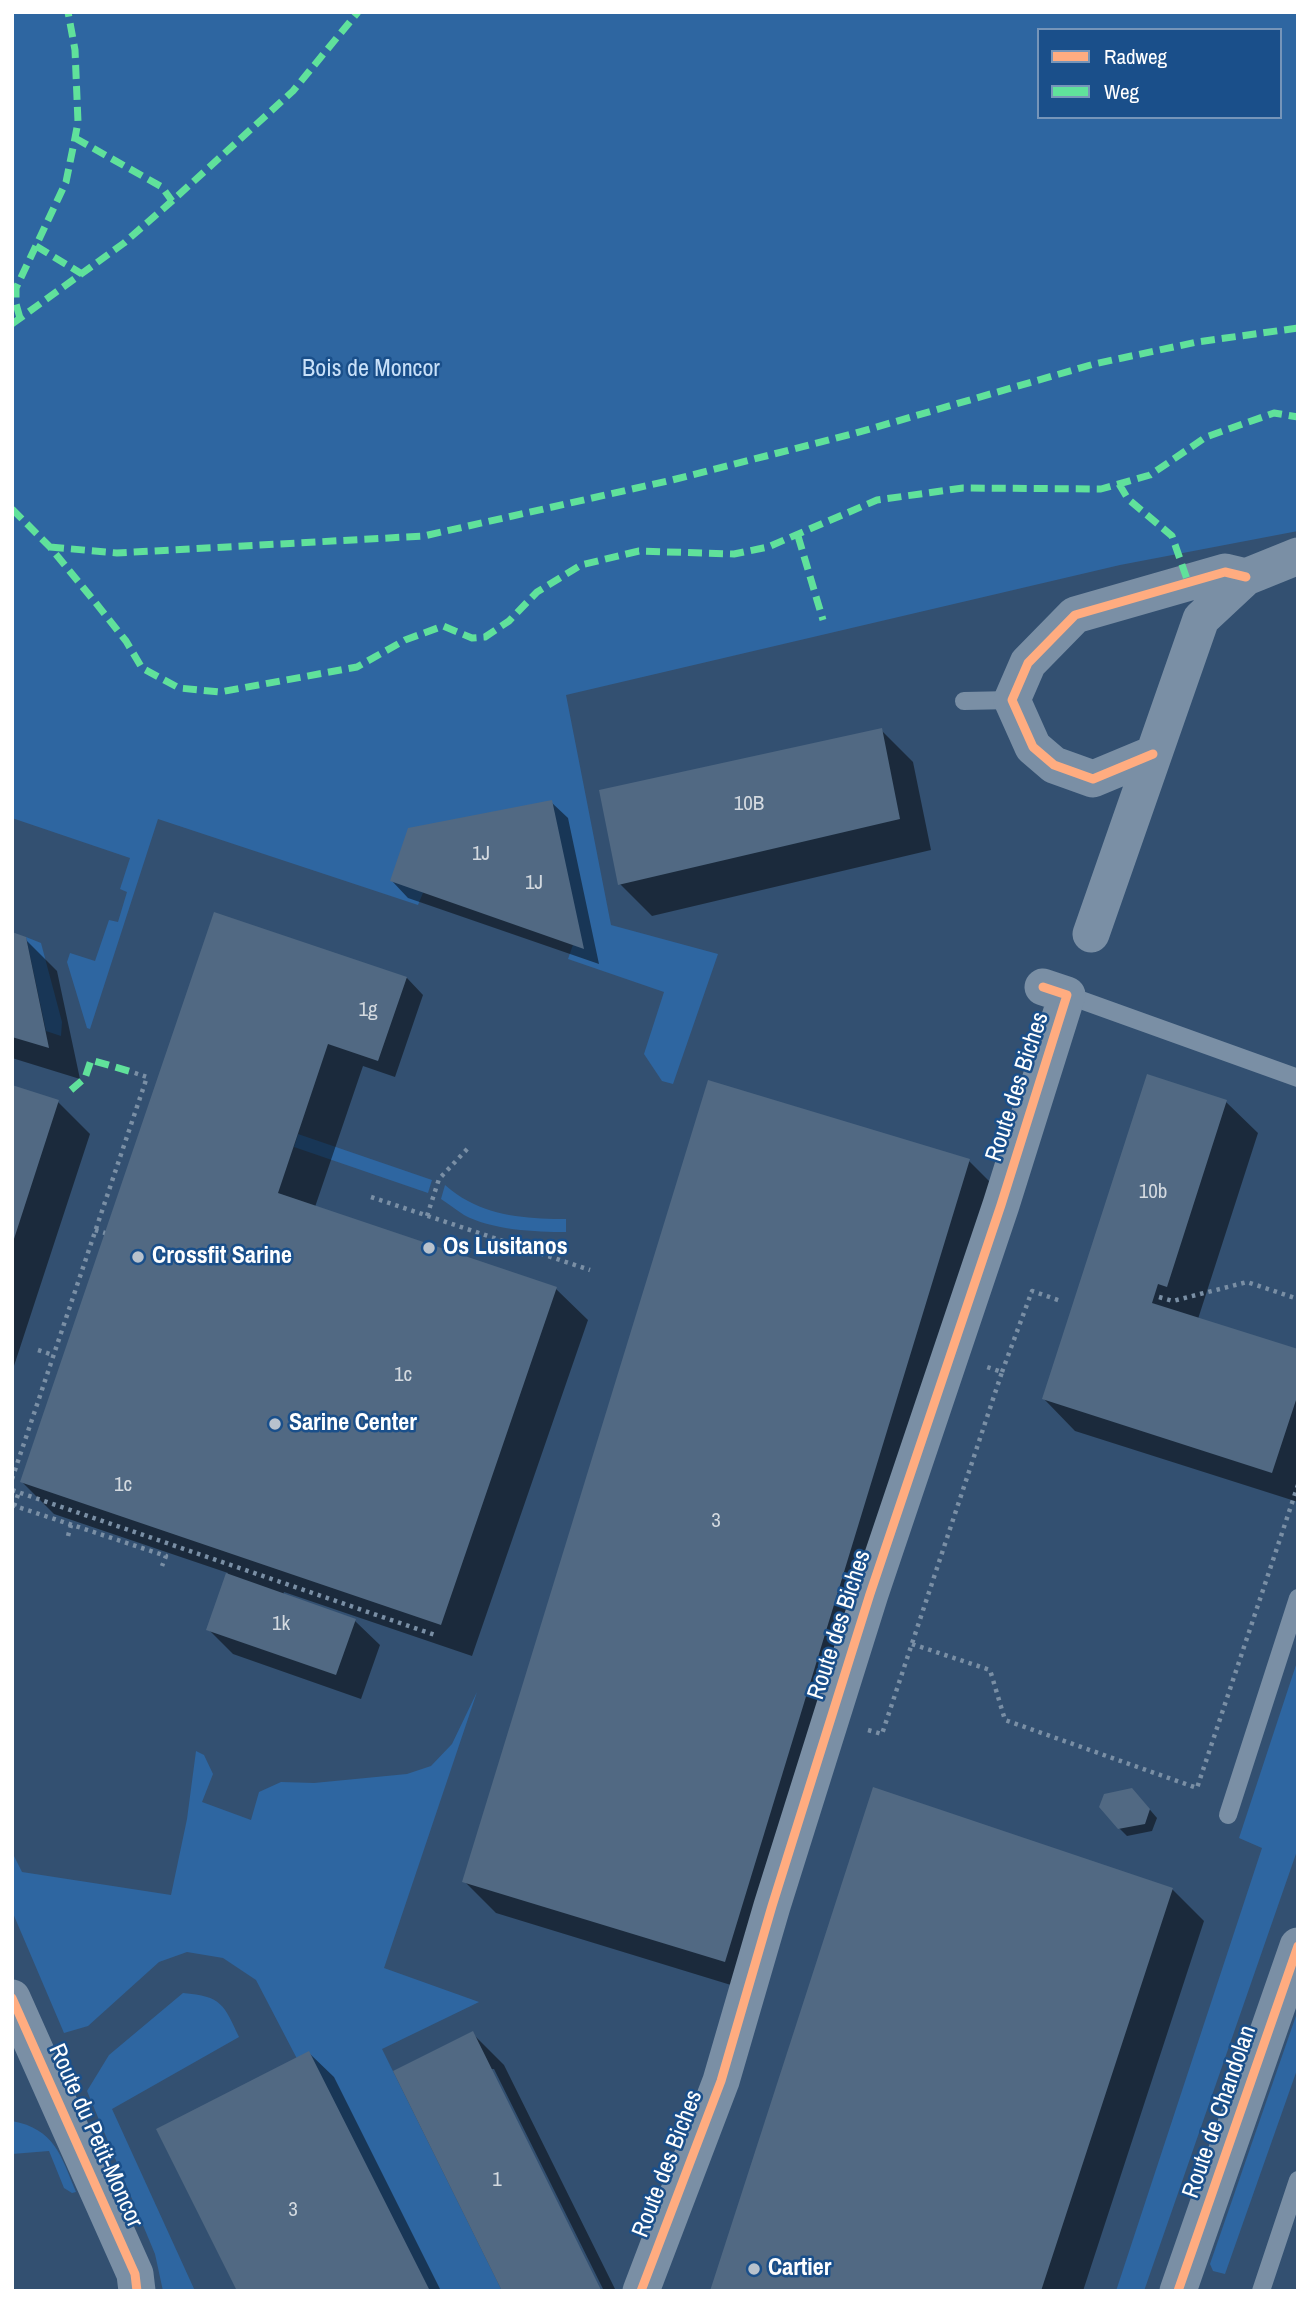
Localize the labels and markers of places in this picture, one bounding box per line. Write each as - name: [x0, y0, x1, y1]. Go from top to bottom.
- place label: Os Lusitanos: [443, 1234, 568, 1262]
- marker: Os Lusitanos: [421, 1240, 437, 1256]
- place label: Crossfit Sarine: [152, 1243, 292, 1271]
- marker: Crossfit Sarine: [130, 1249, 146, 1265]
- place label: Sarine Center: [289, 1410, 417, 1438]
- marker: Sarine Center: [267, 1416, 283, 1432]
- place label: Cartier: [768, 2255, 831, 2283]
- marker: Cartier: [746, 2261, 762, 2277]

